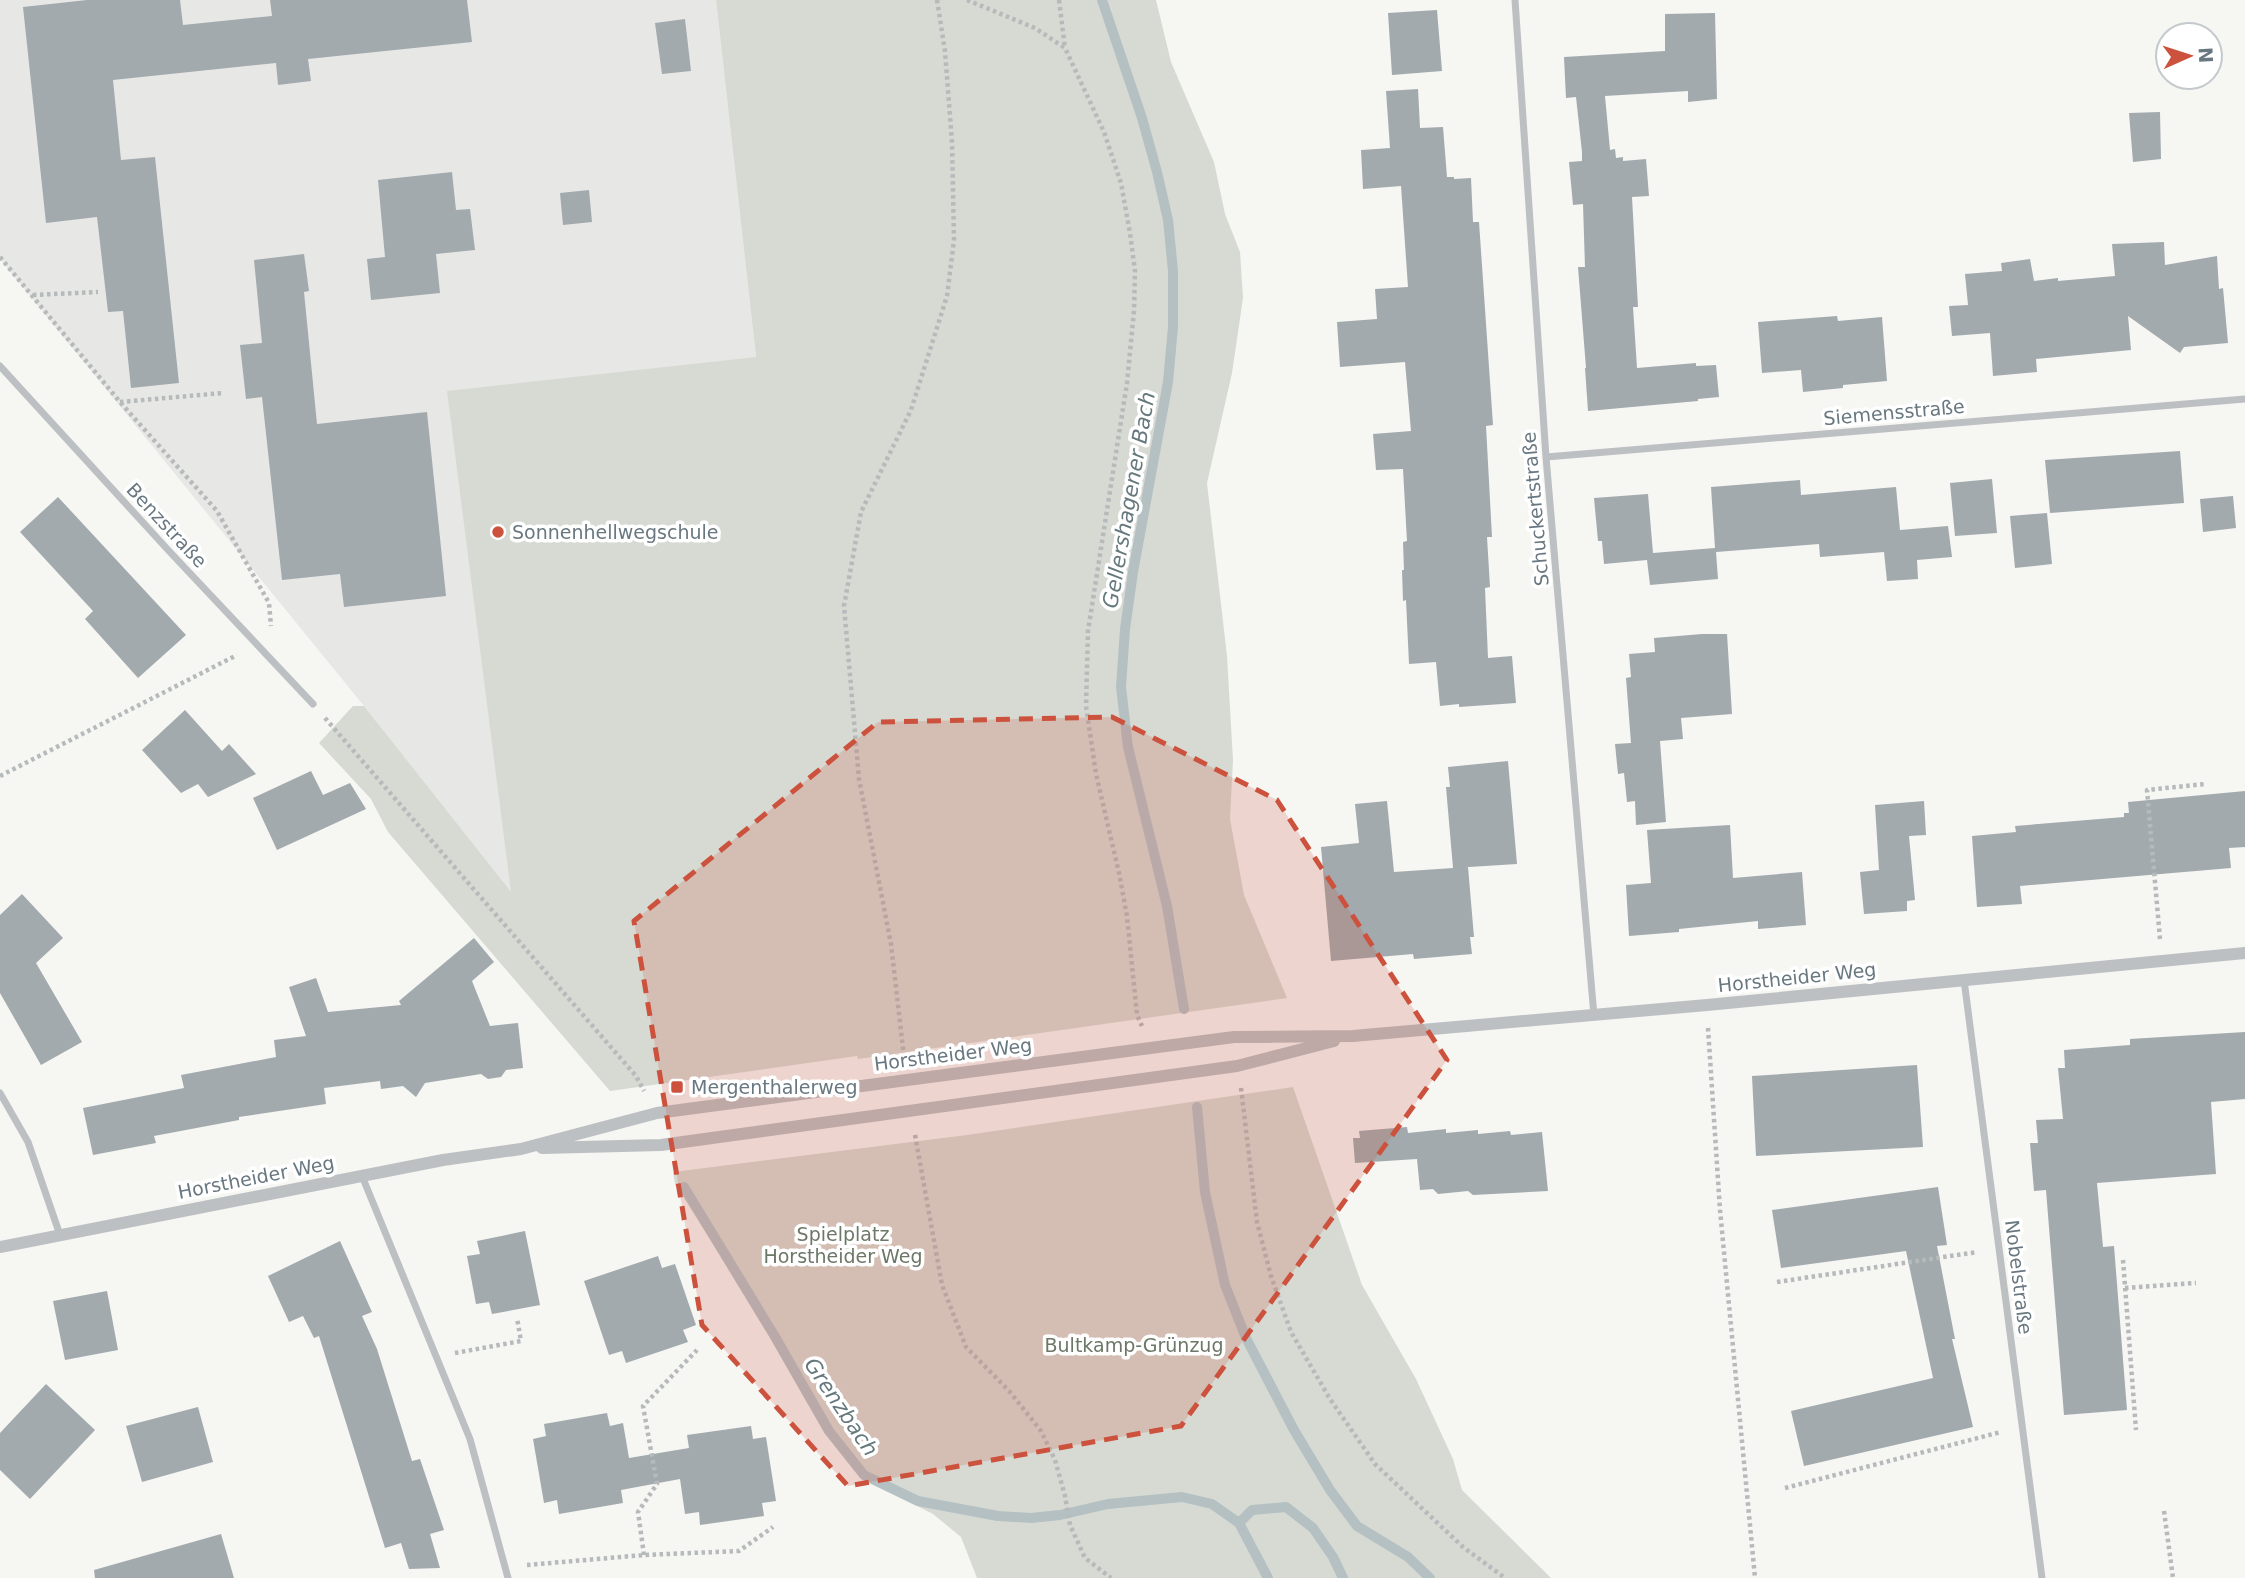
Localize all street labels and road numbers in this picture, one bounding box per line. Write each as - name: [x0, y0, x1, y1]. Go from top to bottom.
- street label: Siemensstraße: [1822, 395, 1966, 429]
- street label: Schuckertstraße: [1517, 431, 1553, 587]
- street label: Benzstraße: [122, 478, 212, 572]
- street label: Horstheider Weg: [1717, 958, 1877, 996]
- street label: Horstheider Weg: [873, 1033, 1033, 1075]
- street label: Horstheider Weg: [176, 1151, 336, 1203]
- street label: Nobelstraße: [2001, 1218, 2037, 1336]

